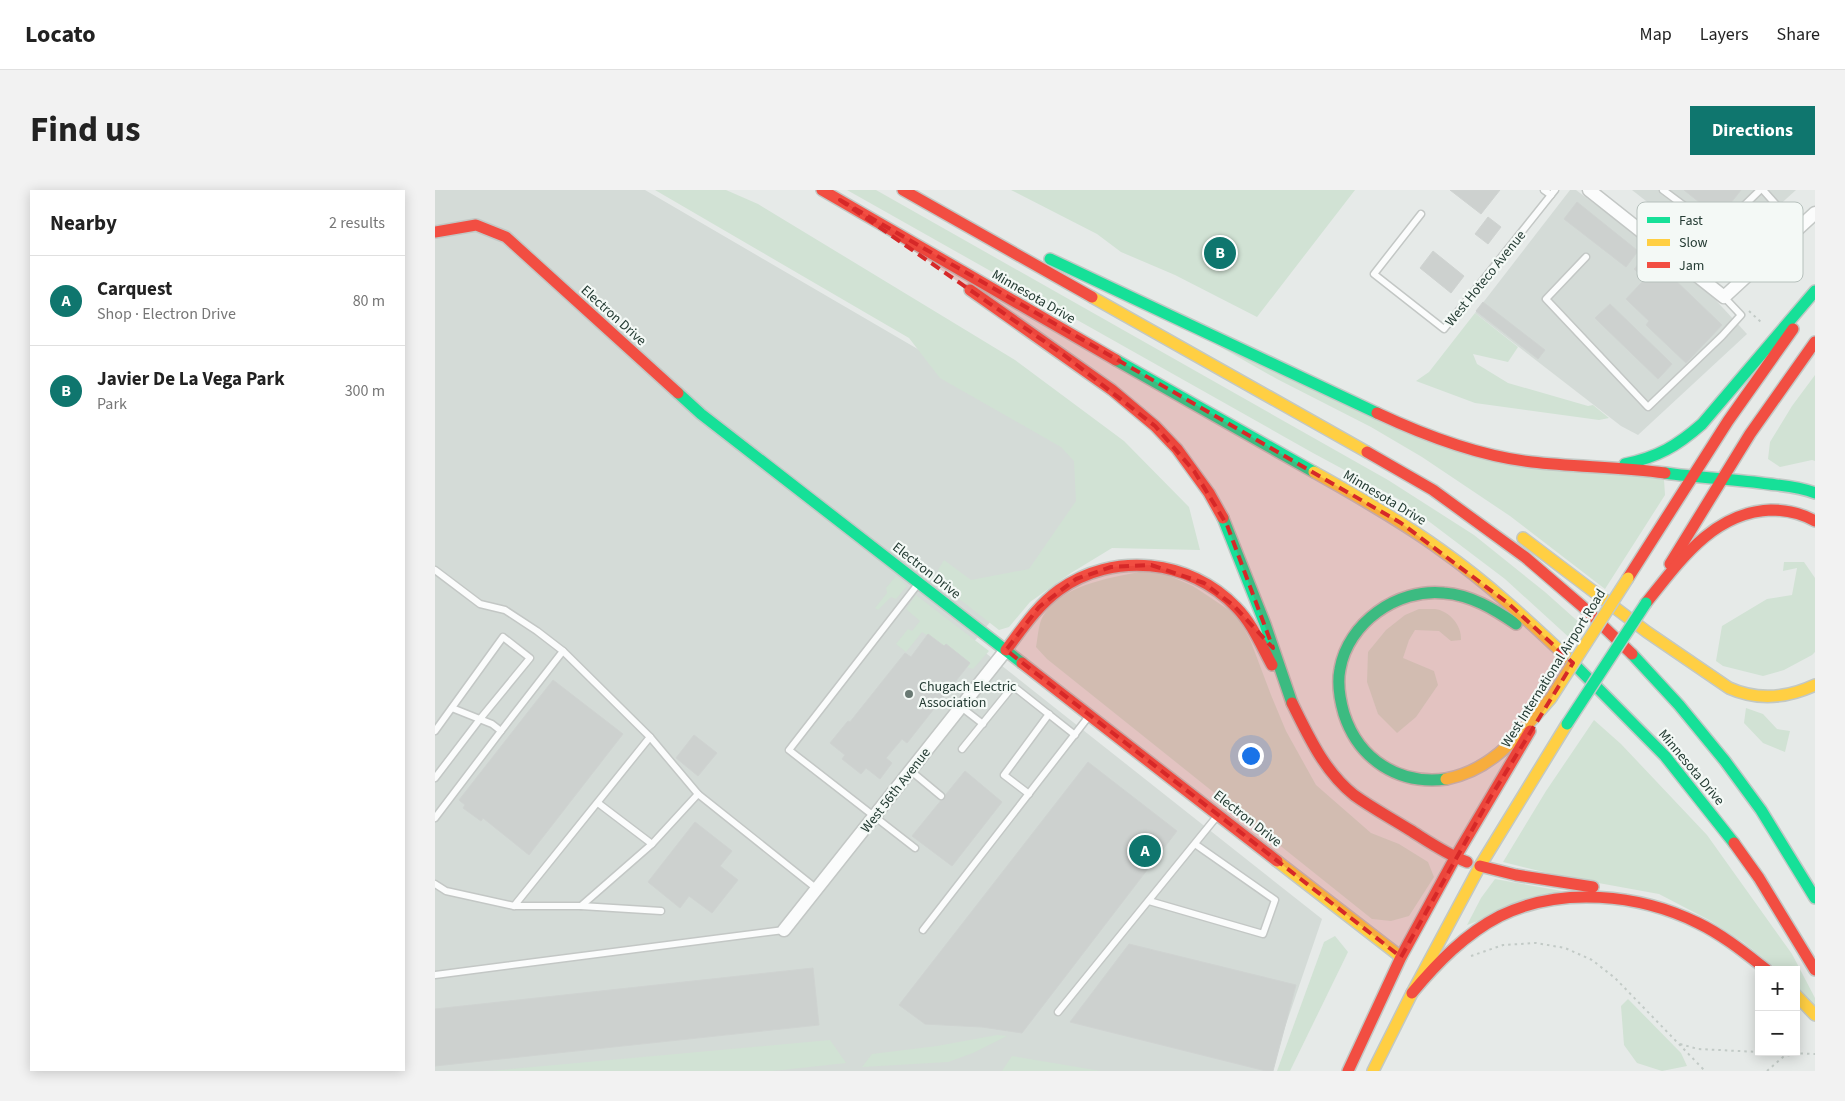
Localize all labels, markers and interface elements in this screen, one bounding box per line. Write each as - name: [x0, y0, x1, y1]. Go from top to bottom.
- text: Locato: [25, 17, 96, 52]
- text: Map: [1640, 22, 1672, 47]
- text: Layers: [1700, 22, 1749, 47]
- text: Share: [1777, 22, 1820, 47]
- text: Find us: [30, 105, 140, 155]
- button: Directions: [1690, 106, 1815, 155]
- legend: [1637, 202, 1803, 282]
- text: Nearby: [50, 208, 117, 238]
- text: Fast: [1679, 211, 1703, 231]
- text: 2 results: [329, 212, 385, 234]
- street label: West Hoteco Avenue: [1441, 226, 1531, 331]
- text: Slow: [1679, 233, 1708, 253]
- pin: B: [1204, 234, 1236, 272]
- text: Jam: [1679, 256, 1704, 276]
- street label: Minnesota Drive: [988, 265, 1079, 329]
- text: Carquest: [97, 276, 172, 303]
- street label: Electron Drive: [576, 281, 651, 351]
- text: A: [61, 290, 71, 312]
- text: 80 m: [353, 290, 385, 312]
- text: Shop · Electron Drive: [97, 303, 236, 325]
- text: Javier De La Vega Park: [97, 366, 285, 393]
- text: B: [61, 380, 71, 402]
- text: 300 m: [345, 380, 385, 402]
- text: Park: [97, 393, 127, 415]
- street label: Minnesota Drive: [1339, 465, 1430, 531]
- street label: Electron Drive: [888, 538, 965, 604]
- street label: West International Airport Road: [1497, 585, 1611, 752]
- place label: Chugach Electric Association: [919, 677, 1017, 713]
- marker: Chugach Electric Association: [903, 688, 915, 700]
- street label: Minnesota Drive: [1653, 725, 1729, 810]
- your location: [1238, 743, 1264, 769]
- street label: West 56th Avenue: [856, 744, 935, 837]
- street label: Electron Drive: [1209, 786, 1286, 852]
- pin: A: [1129, 832, 1161, 870]
- map controls: [1755, 966, 1800, 1056]
- button: +: [1755, 966, 1800, 1011]
- button: −: [1755, 1011, 1800, 1056]

